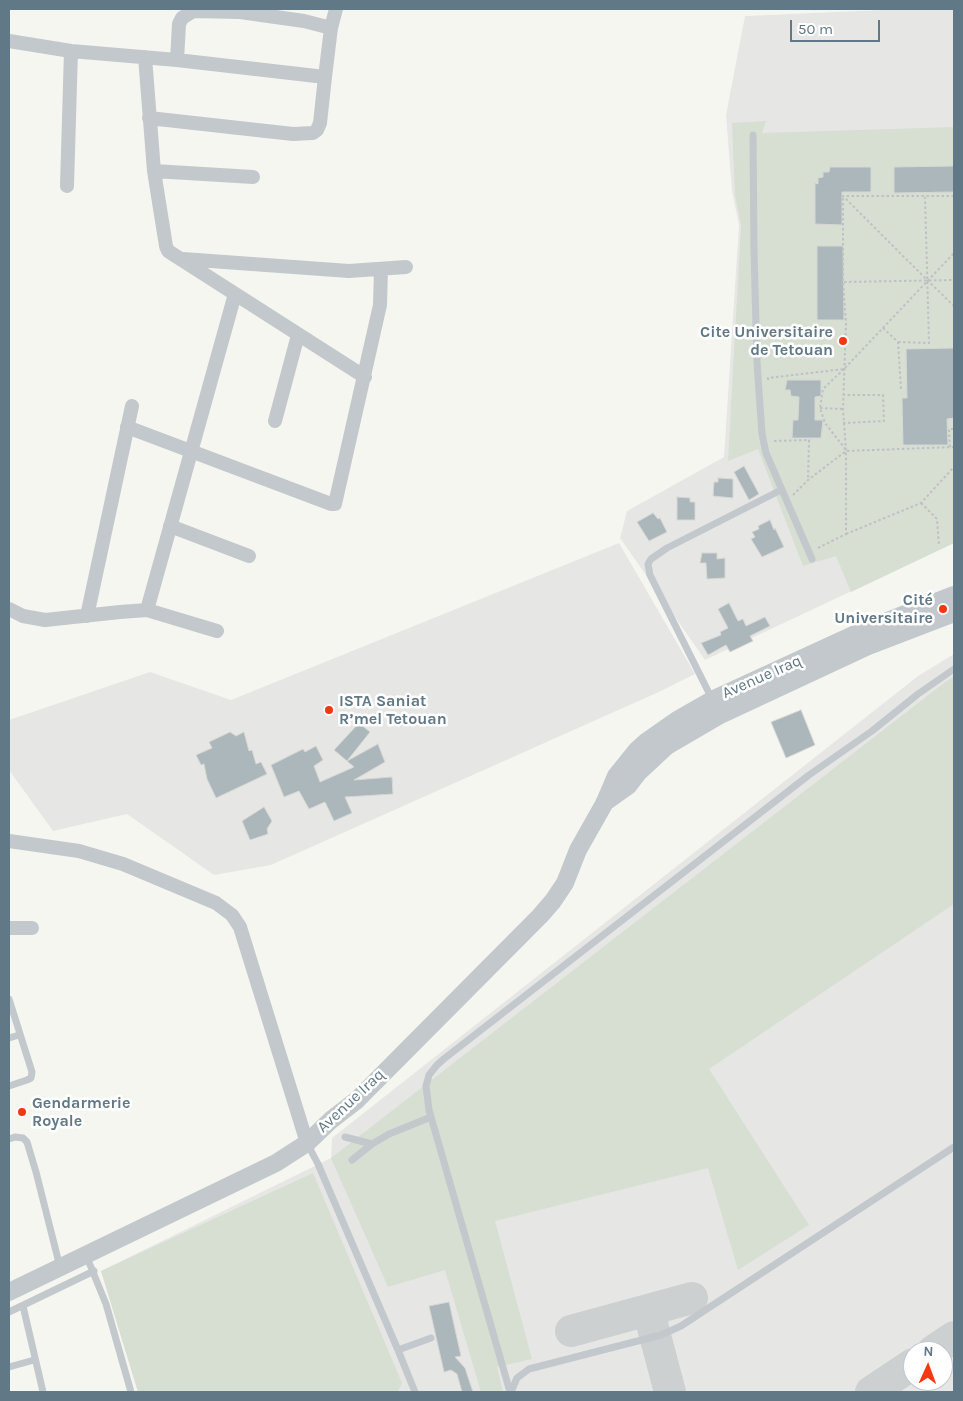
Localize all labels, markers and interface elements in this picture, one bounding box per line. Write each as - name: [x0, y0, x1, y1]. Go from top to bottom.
- scale bar: [793, 10, 883, 42]
- text: 50 m: [798, 20, 833, 38]
- place label: Cite Universitaire de Tetouan: [700, 322, 833, 360]
- marker: Cite Universitaire de Tetouan: [837, 335, 849, 347]
- place label: Cité Universitaire: [834, 590, 933, 628]
- marker: Cité Universitaire: [937, 603, 949, 615]
- street label: Avenue Iraq: [719, 651, 805, 703]
- place label: ISTA Saniat R’mel Tetouan: [339, 691, 447, 729]
- marker: ISTA Saniat R’mel Tetouan: [323, 704, 335, 716]
- street label: Avenue Iraq: [313, 1065, 389, 1137]
- place label: Gendarmerie Royale: [32, 1093, 130, 1131]
- marker: Gendarmerie Royale: [16, 1106, 28, 1118]
- north arrow: [903, 1341, 953, 1391]
- text: N: [923, 1343, 934, 1360]

